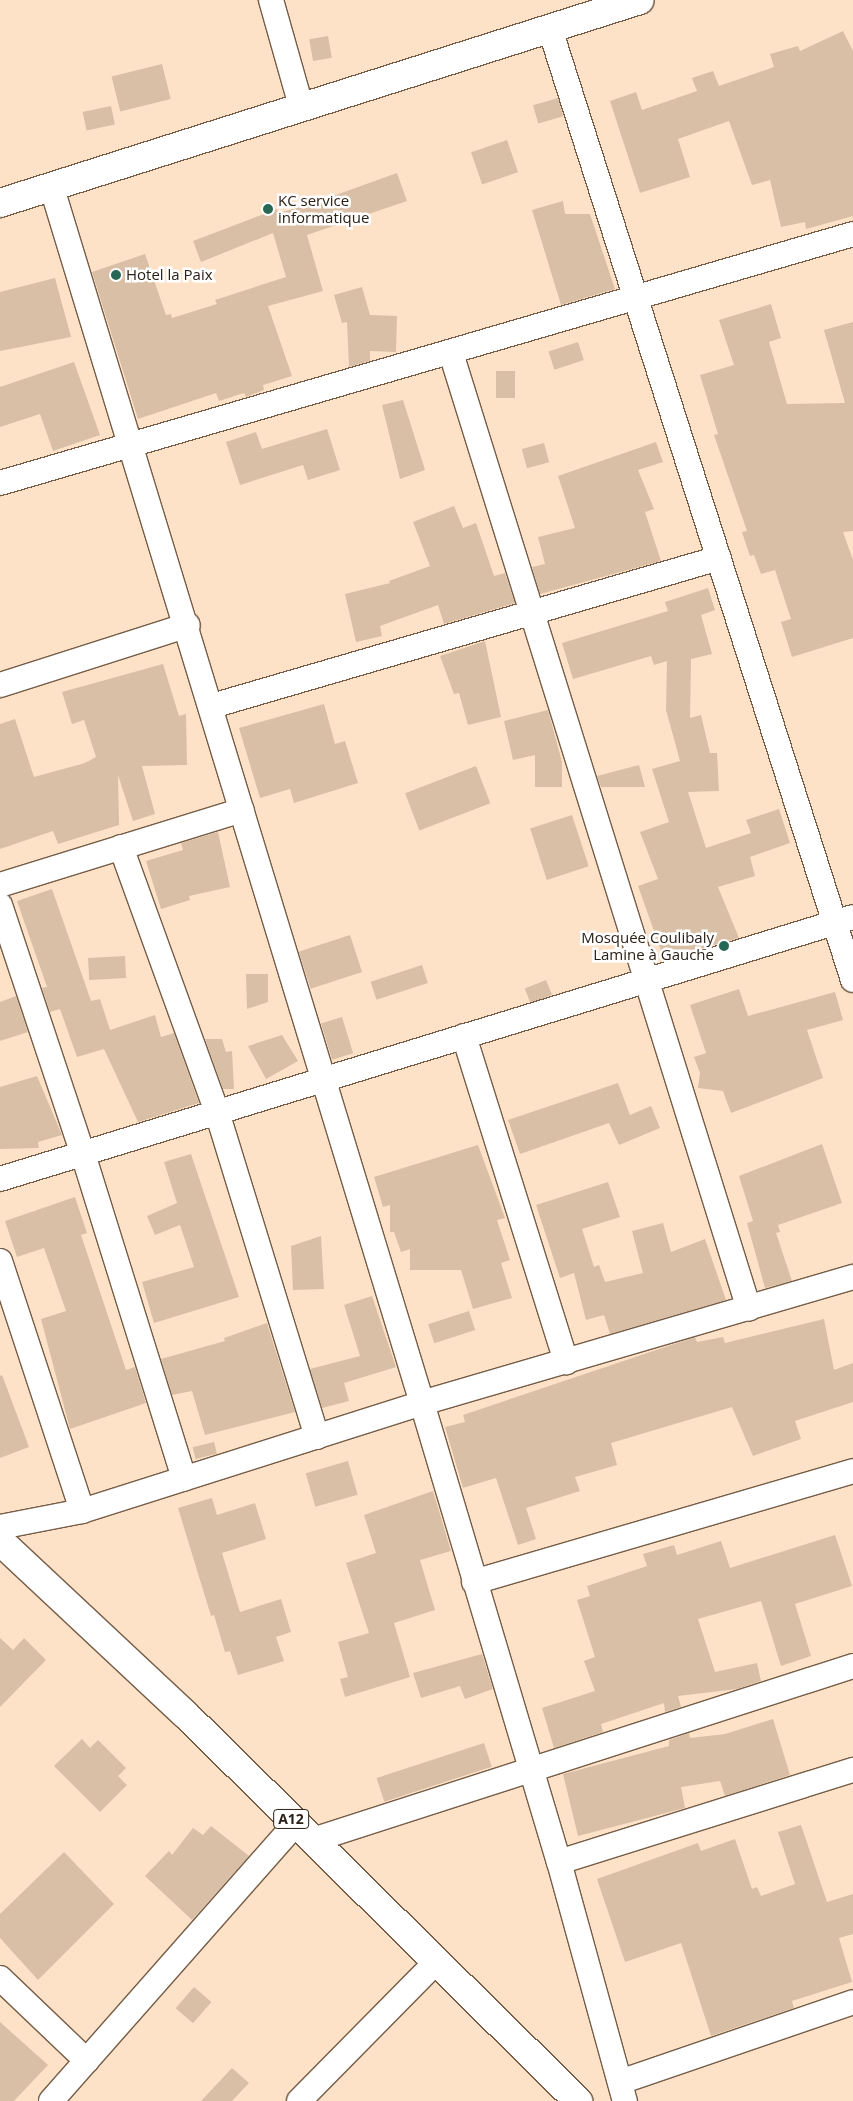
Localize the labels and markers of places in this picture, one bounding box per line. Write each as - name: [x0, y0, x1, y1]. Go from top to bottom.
- place label: KC service informatique: [278, 191, 369, 226]
- marker: KC service informatique: [262, 203, 274, 215]
- place label: Hotel la Paix: [126, 266, 213, 284]
- marker: Hotel la Paix: [110, 269, 122, 281]
- place label: Mosquée Coulibaly Lamine à Gauche: [581, 928, 714, 963]
- marker: Mosquée Coulibaly Lamine à Gauche: [718, 940, 730, 952]

